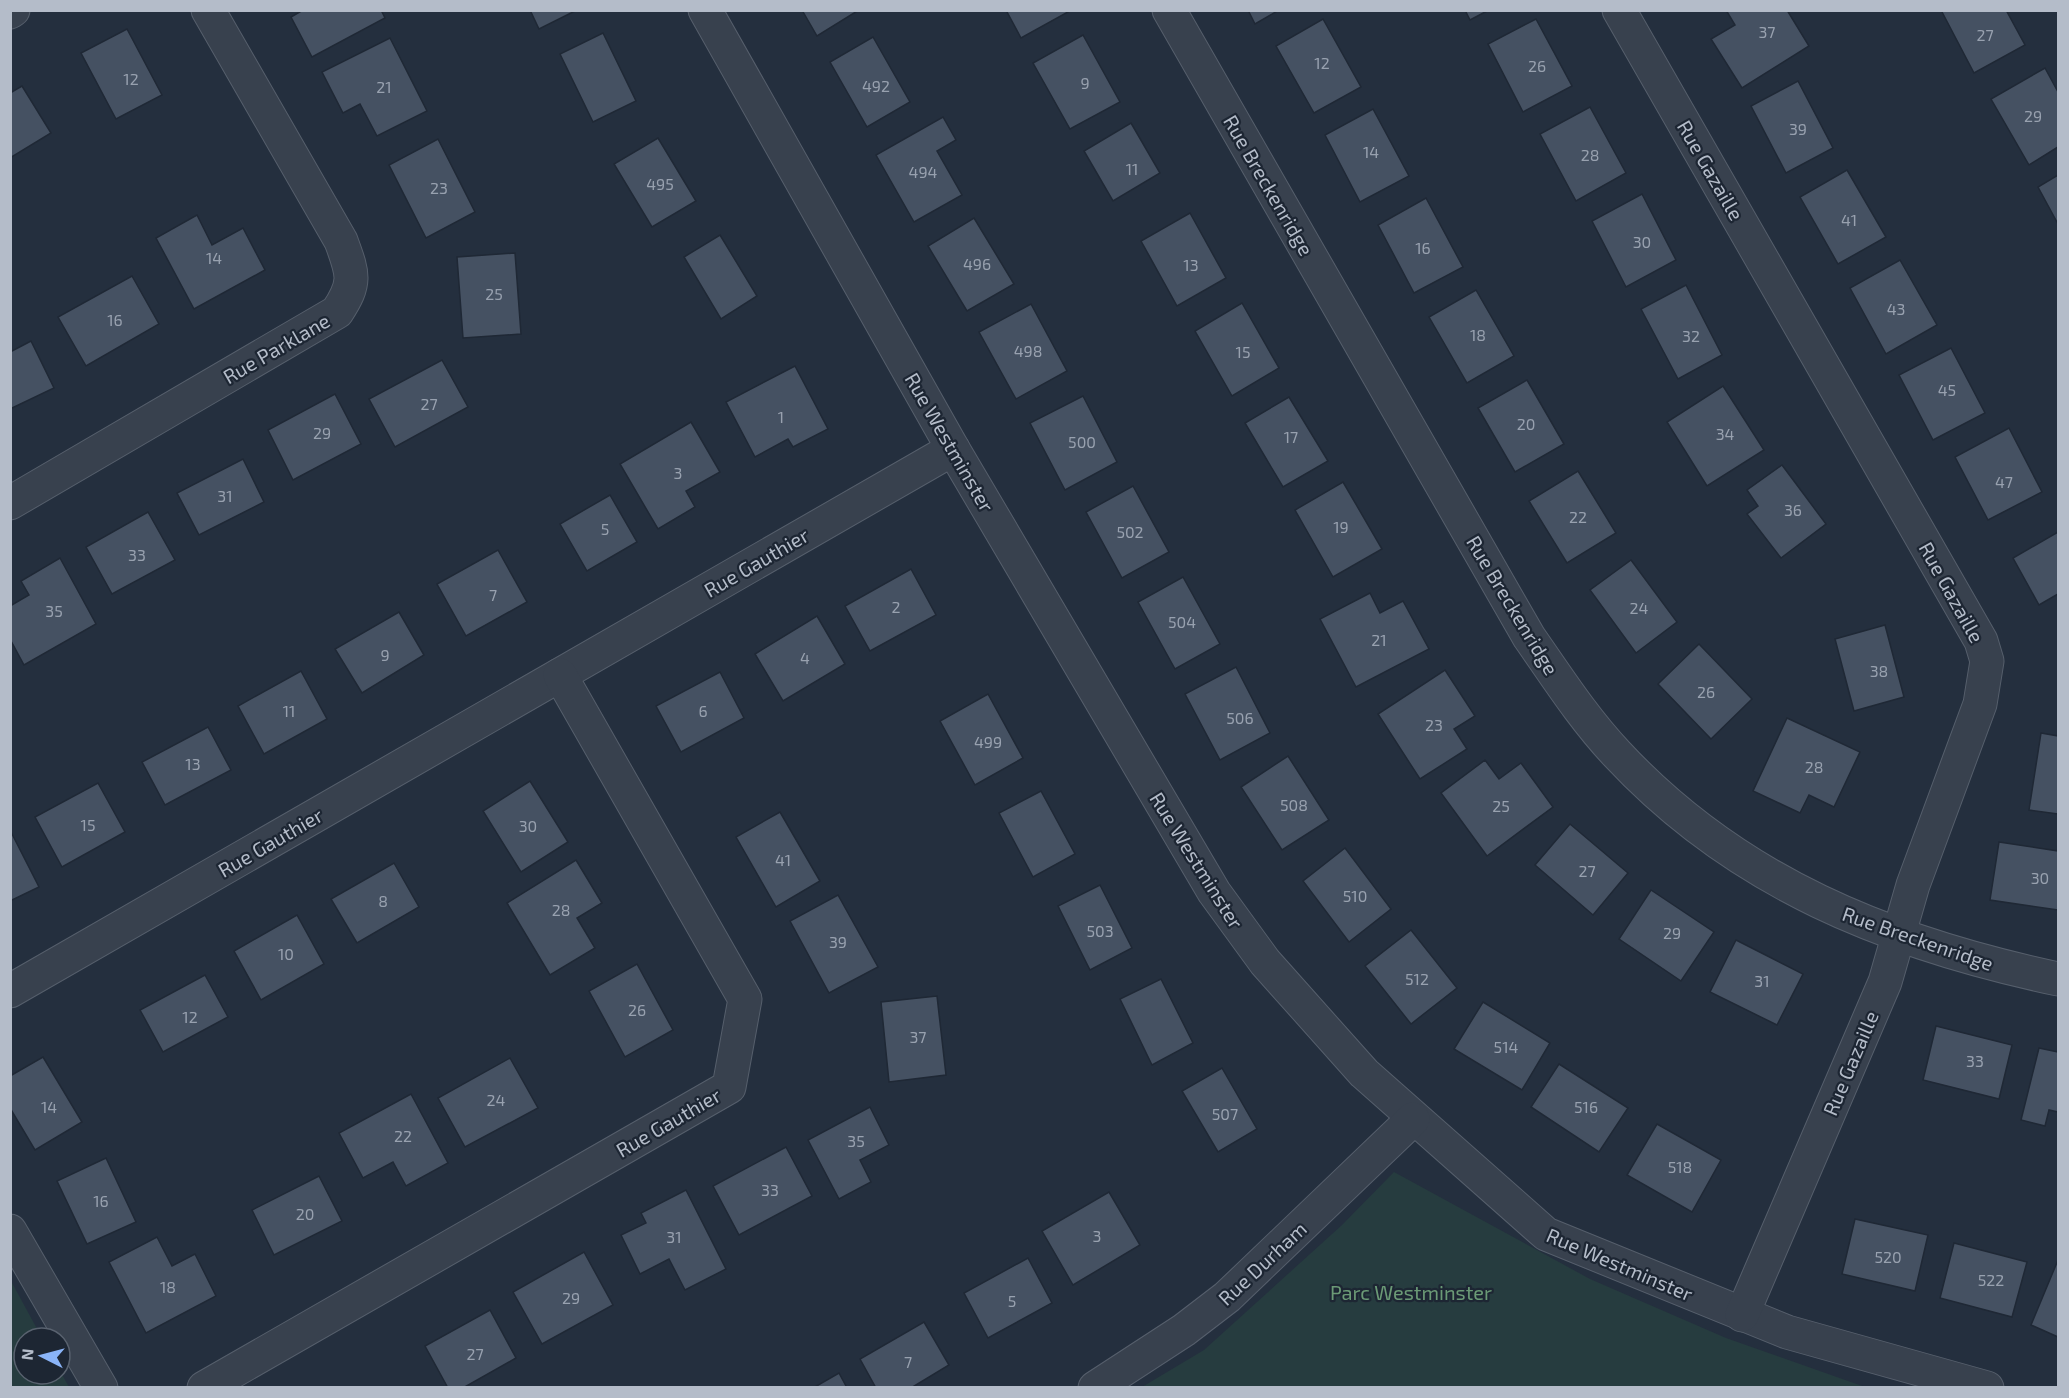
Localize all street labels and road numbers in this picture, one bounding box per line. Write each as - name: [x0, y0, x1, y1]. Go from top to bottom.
- street label: Rue Breckenridge: [1219, 111, 1319, 259]
- street label: Rue Gazaille: [1673, 116, 1749, 224]
- street label: Rue Parklane: [218, 308, 334, 388]
- street label: Rue Westminster: [900, 368, 1000, 516]
- street label: Rue Gauthier: [699, 522, 813, 602]
- street label: Rue Breckenridge: [1462, 531, 1564, 679]
- street label: Rue Gazaille: [1915, 538, 1989, 646]
- street label: Rue Westminster: [1145, 787, 1249, 933]
- street label: Rue Gauthier: [213, 802, 327, 882]
- street label: Rue Breckenridge: [1839, 901, 1997, 975]
- street label: Rue Gazaille: [1817, 1007, 1883, 1119]
- street label: Rue Gauthier: [611, 1082, 725, 1162]
- street label: Rue Durham: [1213, 1216, 1311, 1310]
- street label: Rue Westminster: [1543, 1222, 1697, 1306]

